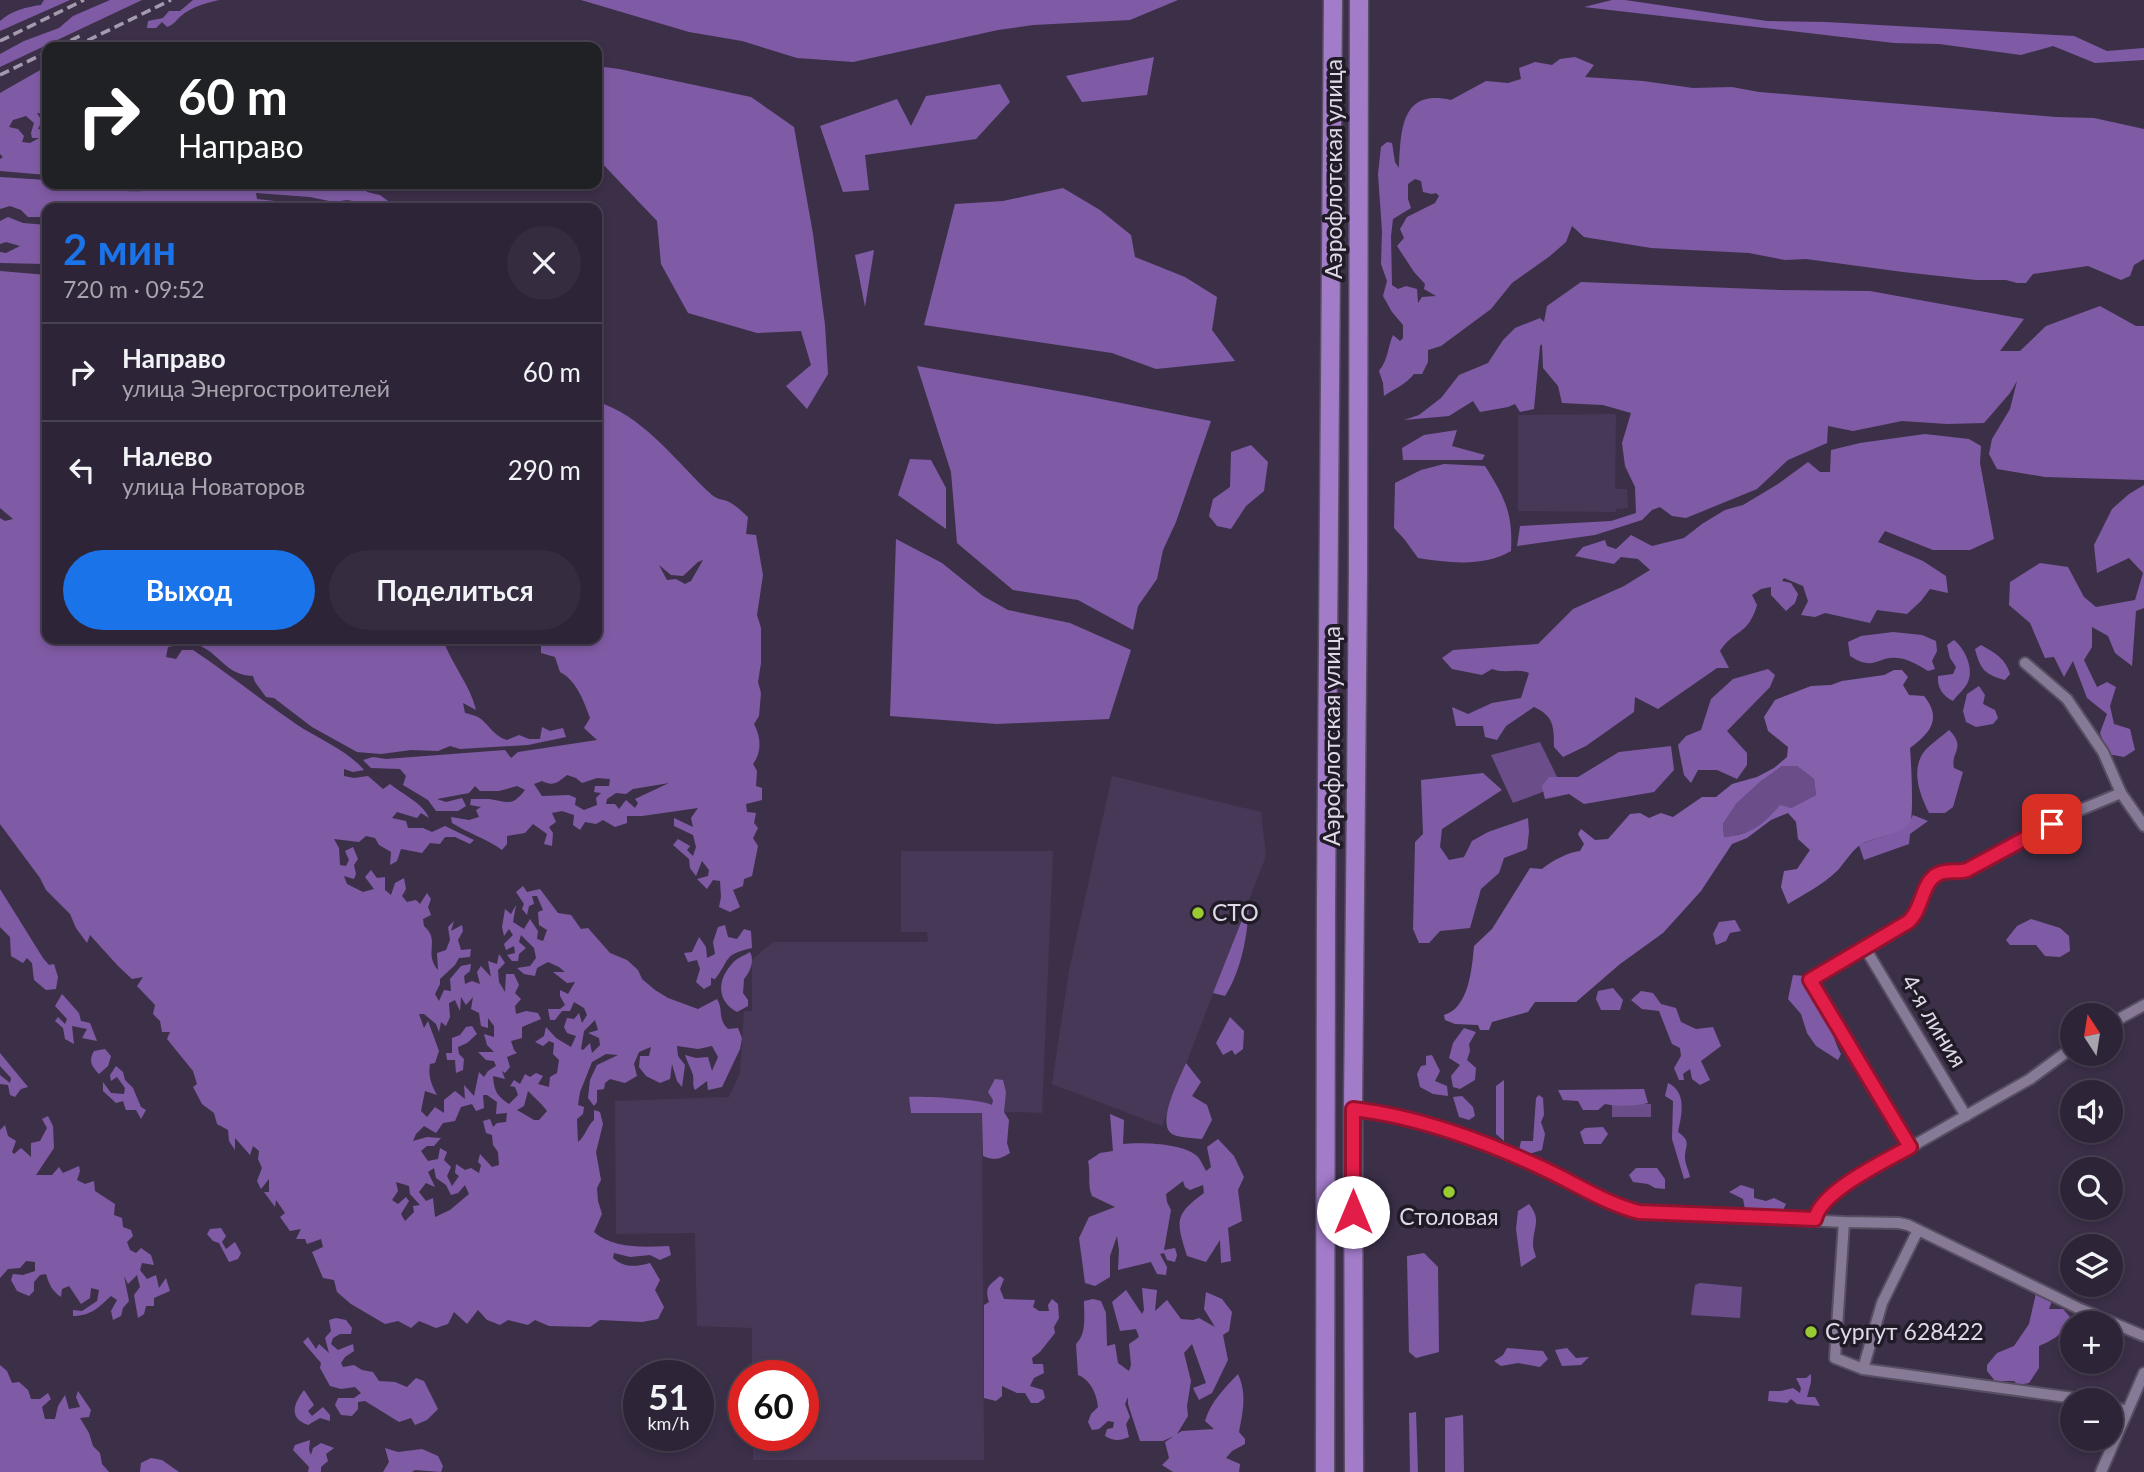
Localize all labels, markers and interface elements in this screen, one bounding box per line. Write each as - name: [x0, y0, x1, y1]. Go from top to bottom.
- street label: Аэрофлотская улица: [1319, 59, 1347, 279]
- text: 60 m: [178, 67, 288, 125]
- icon: right: [63, 70, 154, 161]
- text: Направо: [178, 126, 304, 165]
- text: 2 мин: [63, 224, 176, 274]
- button: close: [507, 226, 581, 300]
- text: 720 m · 09:52: [63, 275, 205, 303]
- text: Направо: [122, 342, 226, 374]
- icon: right: [63, 353, 101, 391]
- text: 60 m: [523, 356, 581, 388]
- text: улица Энергостроителей: [122, 374, 390, 402]
- text: Налево: [122, 440, 212, 472]
- icon: left: [63, 451, 101, 489]
- text: 290 m: [508, 454, 581, 486]
- text: улица Новаторов: [122, 472, 305, 500]
- button: Выход: [63, 550, 315, 630]
- button: Поделиться: [329, 550, 581, 630]
- street label: Аэрофлотская улица: [1317, 626, 1345, 846]
- pin: [2022, 794, 2082, 854]
- icon: arrive: [2033, 805, 2071, 843]
- place label: СТО: [1212, 898, 1259, 926]
- marker: СТО: [1190, 905, 1206, 921]
- street label: 4-я линия: [1896, 969, 1973, 1072]
- north arrow: [2060, 1003, 2123, 1066]
- map controls: [2060, 1003, 2123, 1451]
- button: sound: [2060, 1080, 2123, 1143]
- button: search: [2060, 1157, 2123, 1220]
- position arrow: [1316, 1175, 1390, 1249]
- marker: Столовая: [1441, 1184, 1457, 1200]
- place label: Столовая: [1399, 1202, 1499, 1230]
- button: layers: [2060, 1234, 2123, 1297]
- button: +: [2060, 1311, 2123, 1374]
- place label: Сургут 628422: [1825, 1317, 1984, 1345]
- marker: Сургут 628422: [1803, 1324, 1819, 1340]
- speed limit sign: 60: [728, 1360, 819, 1451]
- text: 51: [648, 1375, 689, 1417]
- button: −: [2060, 1388, 2123, 1451]
- text: km/h: [647, 1412, 690, 1434]

